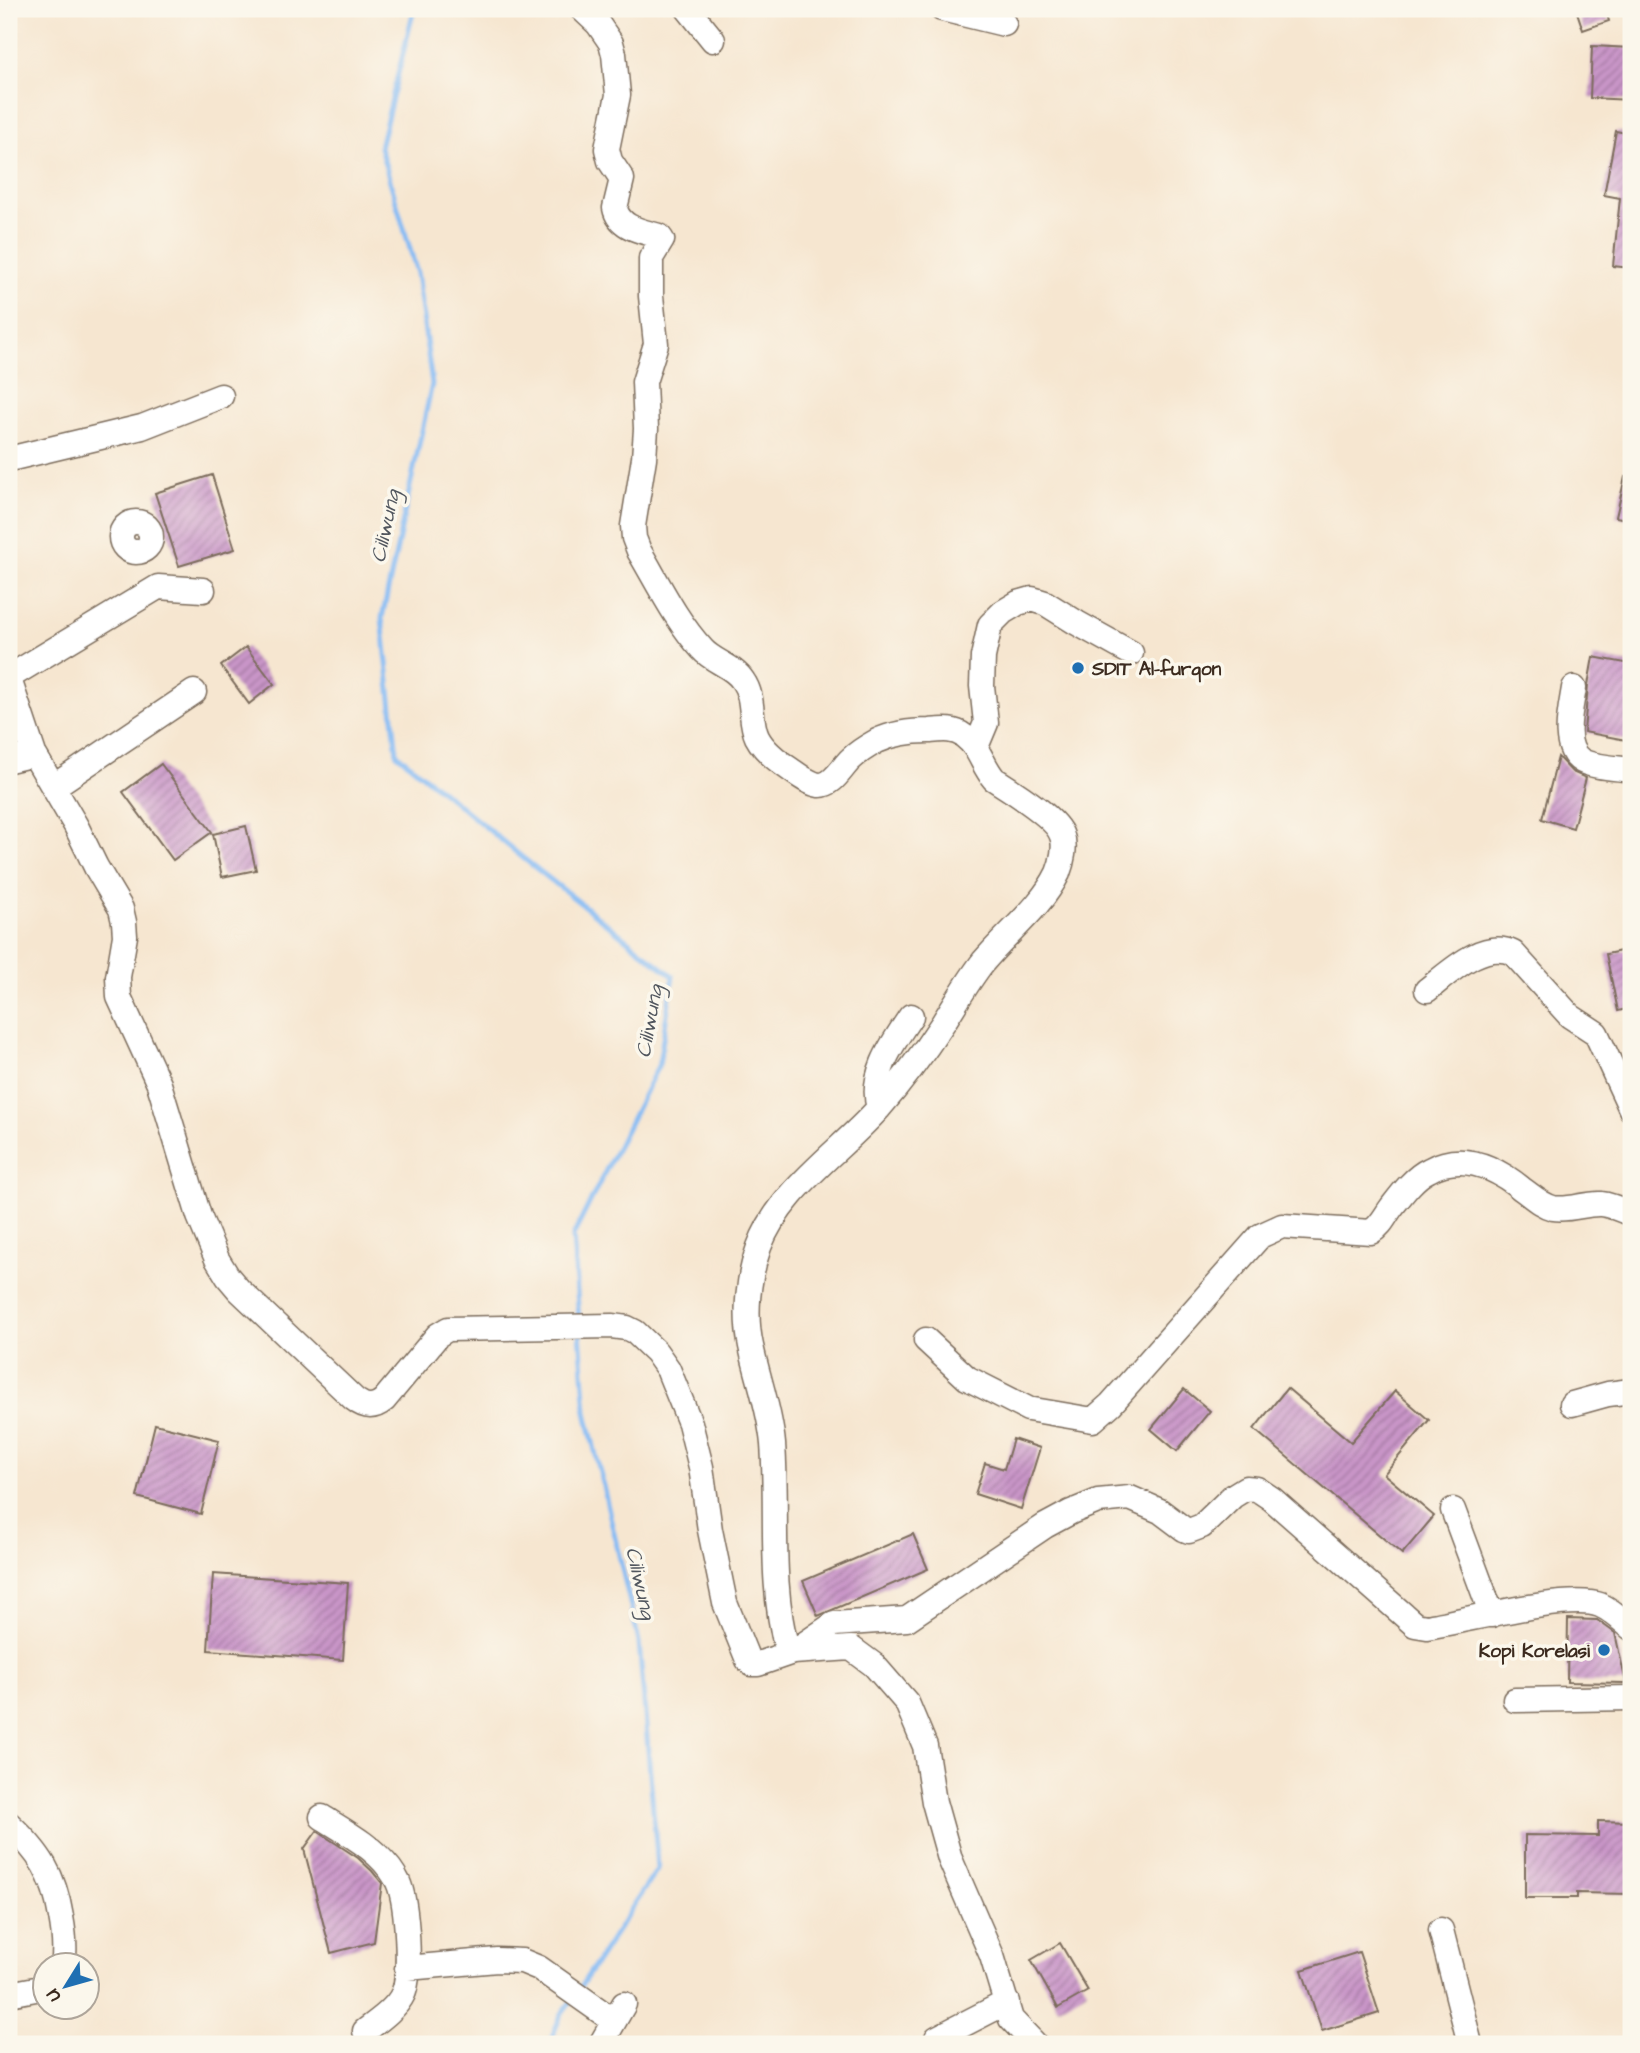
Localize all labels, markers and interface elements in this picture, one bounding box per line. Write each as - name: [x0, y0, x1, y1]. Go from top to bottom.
- water label: Ciliwung: [364, 486, 409, 565]
- place label: SDIT Al-furqon: [1091, 656, 1222, 683]
- marker: SDIT Al-furqon: [1070, 660, 1086, 676]
- water label: Ciliwung: [629, 981, 671, 1060]
- water label: Ciliwung: [617, 1544, 663, 1624]
- place label: Kopi Korelasi: [1479, 1638, 1590, 1665]
- marker: Kopi Korelasi: [1596, 1642, 1612, 1658]
- north arrow: [32, 1952, 102, 2022]
- text: U: [39, 1983, 68, 2008]

